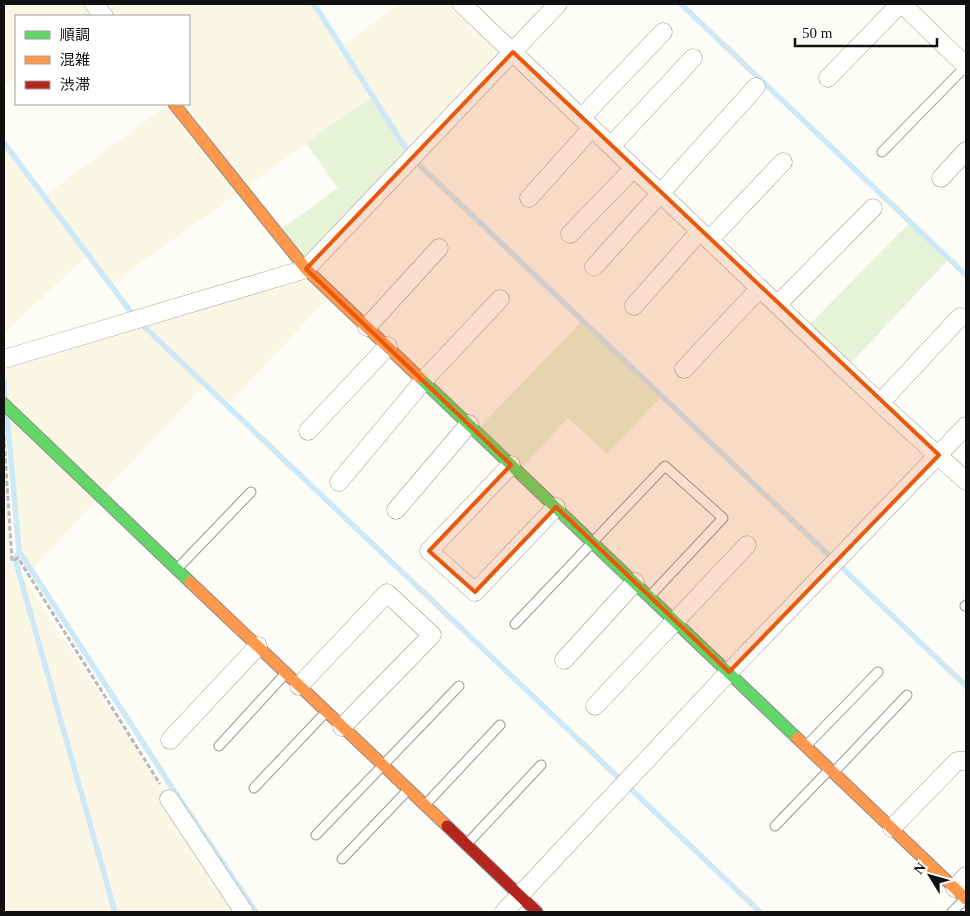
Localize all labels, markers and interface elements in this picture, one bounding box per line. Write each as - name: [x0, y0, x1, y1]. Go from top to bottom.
- legend: [15, 15, 190, 105]
- scale bar: [795, 15, 938, 47]
- text: 50 m: [802, 25, 833, 41]
- text: 順調: [60, 27, 90, 43]
- text: 混雑: [60, 52, 90, 68]
- text: 渋滞: [60, 77, 90, 93]
- north arrow: [905, 851, 955, 901]
- text: N: [911, 860, 929, 877]

